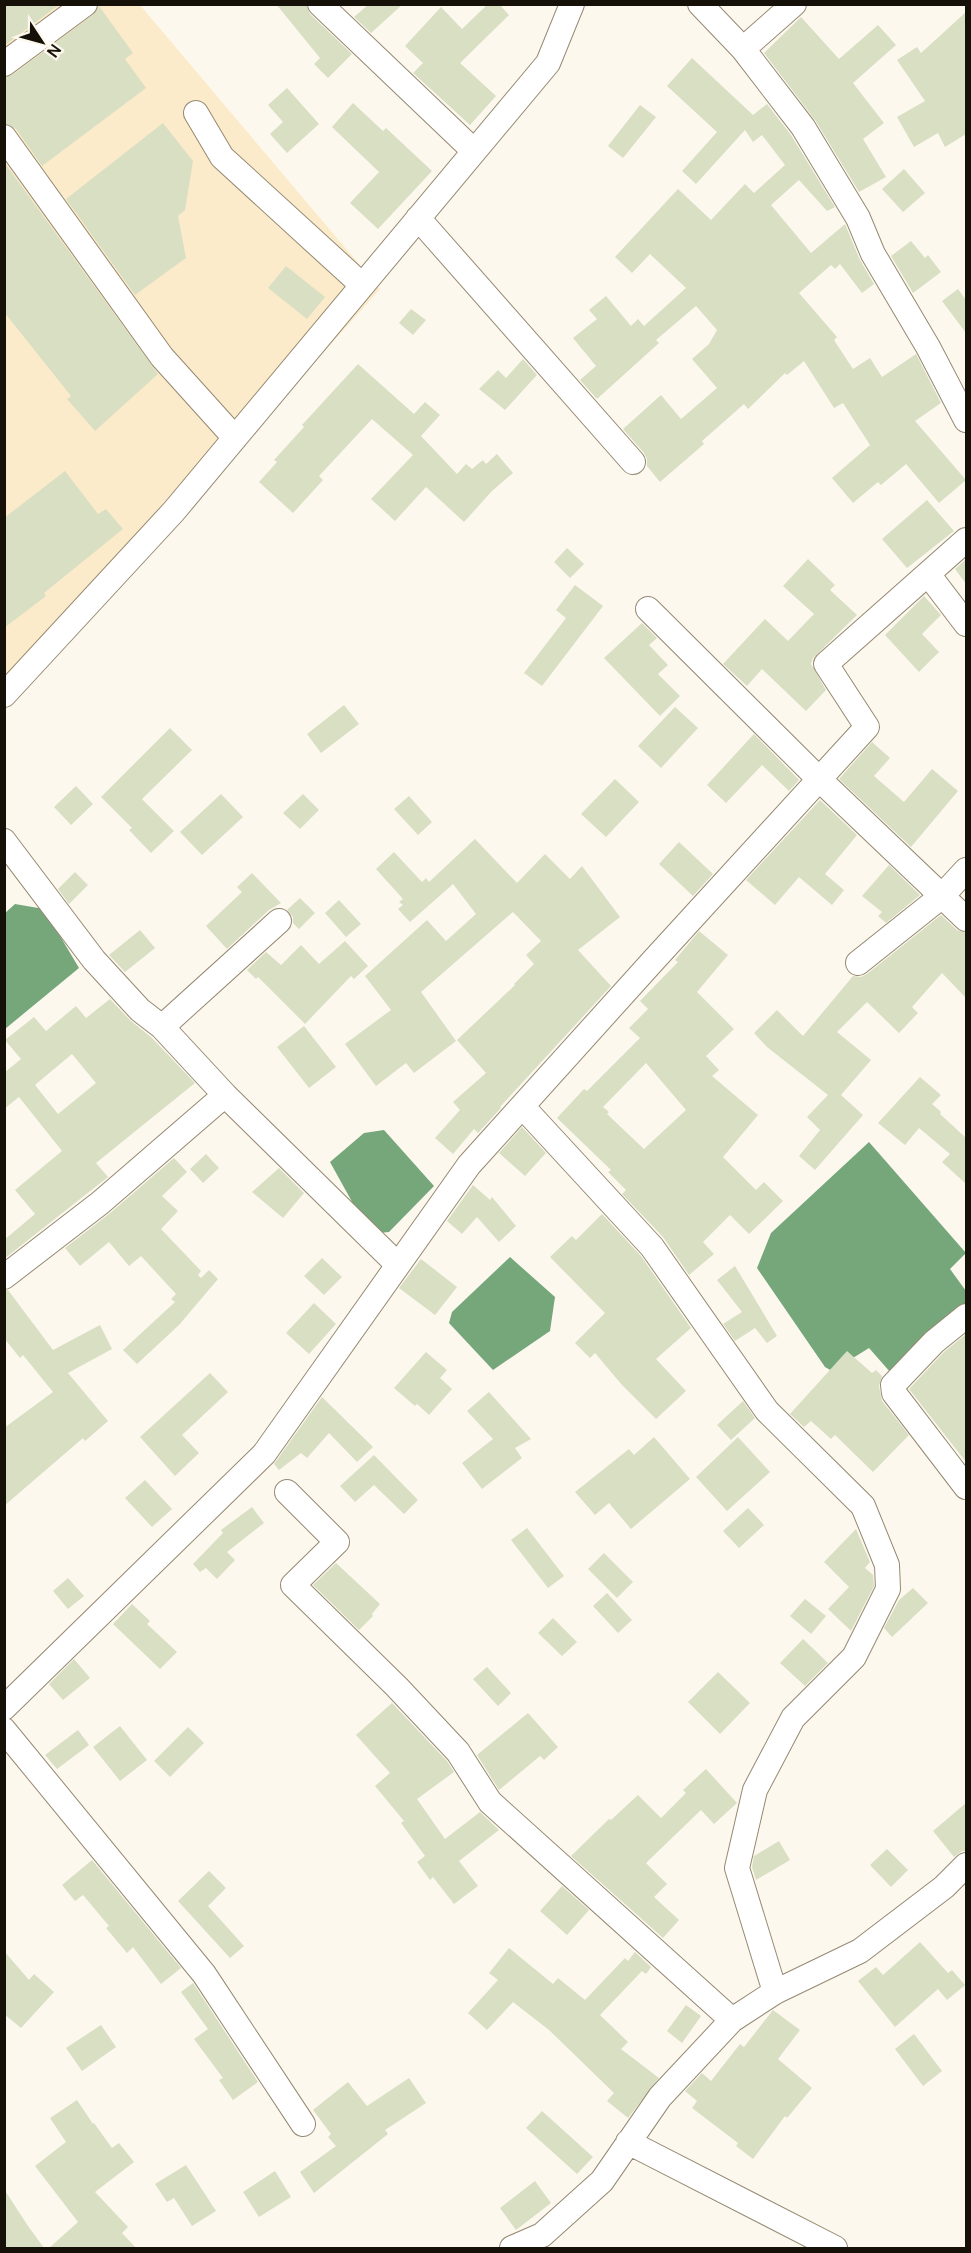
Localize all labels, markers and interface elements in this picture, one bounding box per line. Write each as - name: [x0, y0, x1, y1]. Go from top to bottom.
- north arrow: [12, 12, 72, 72]
- text: N: [42, 40, 66, 62]

